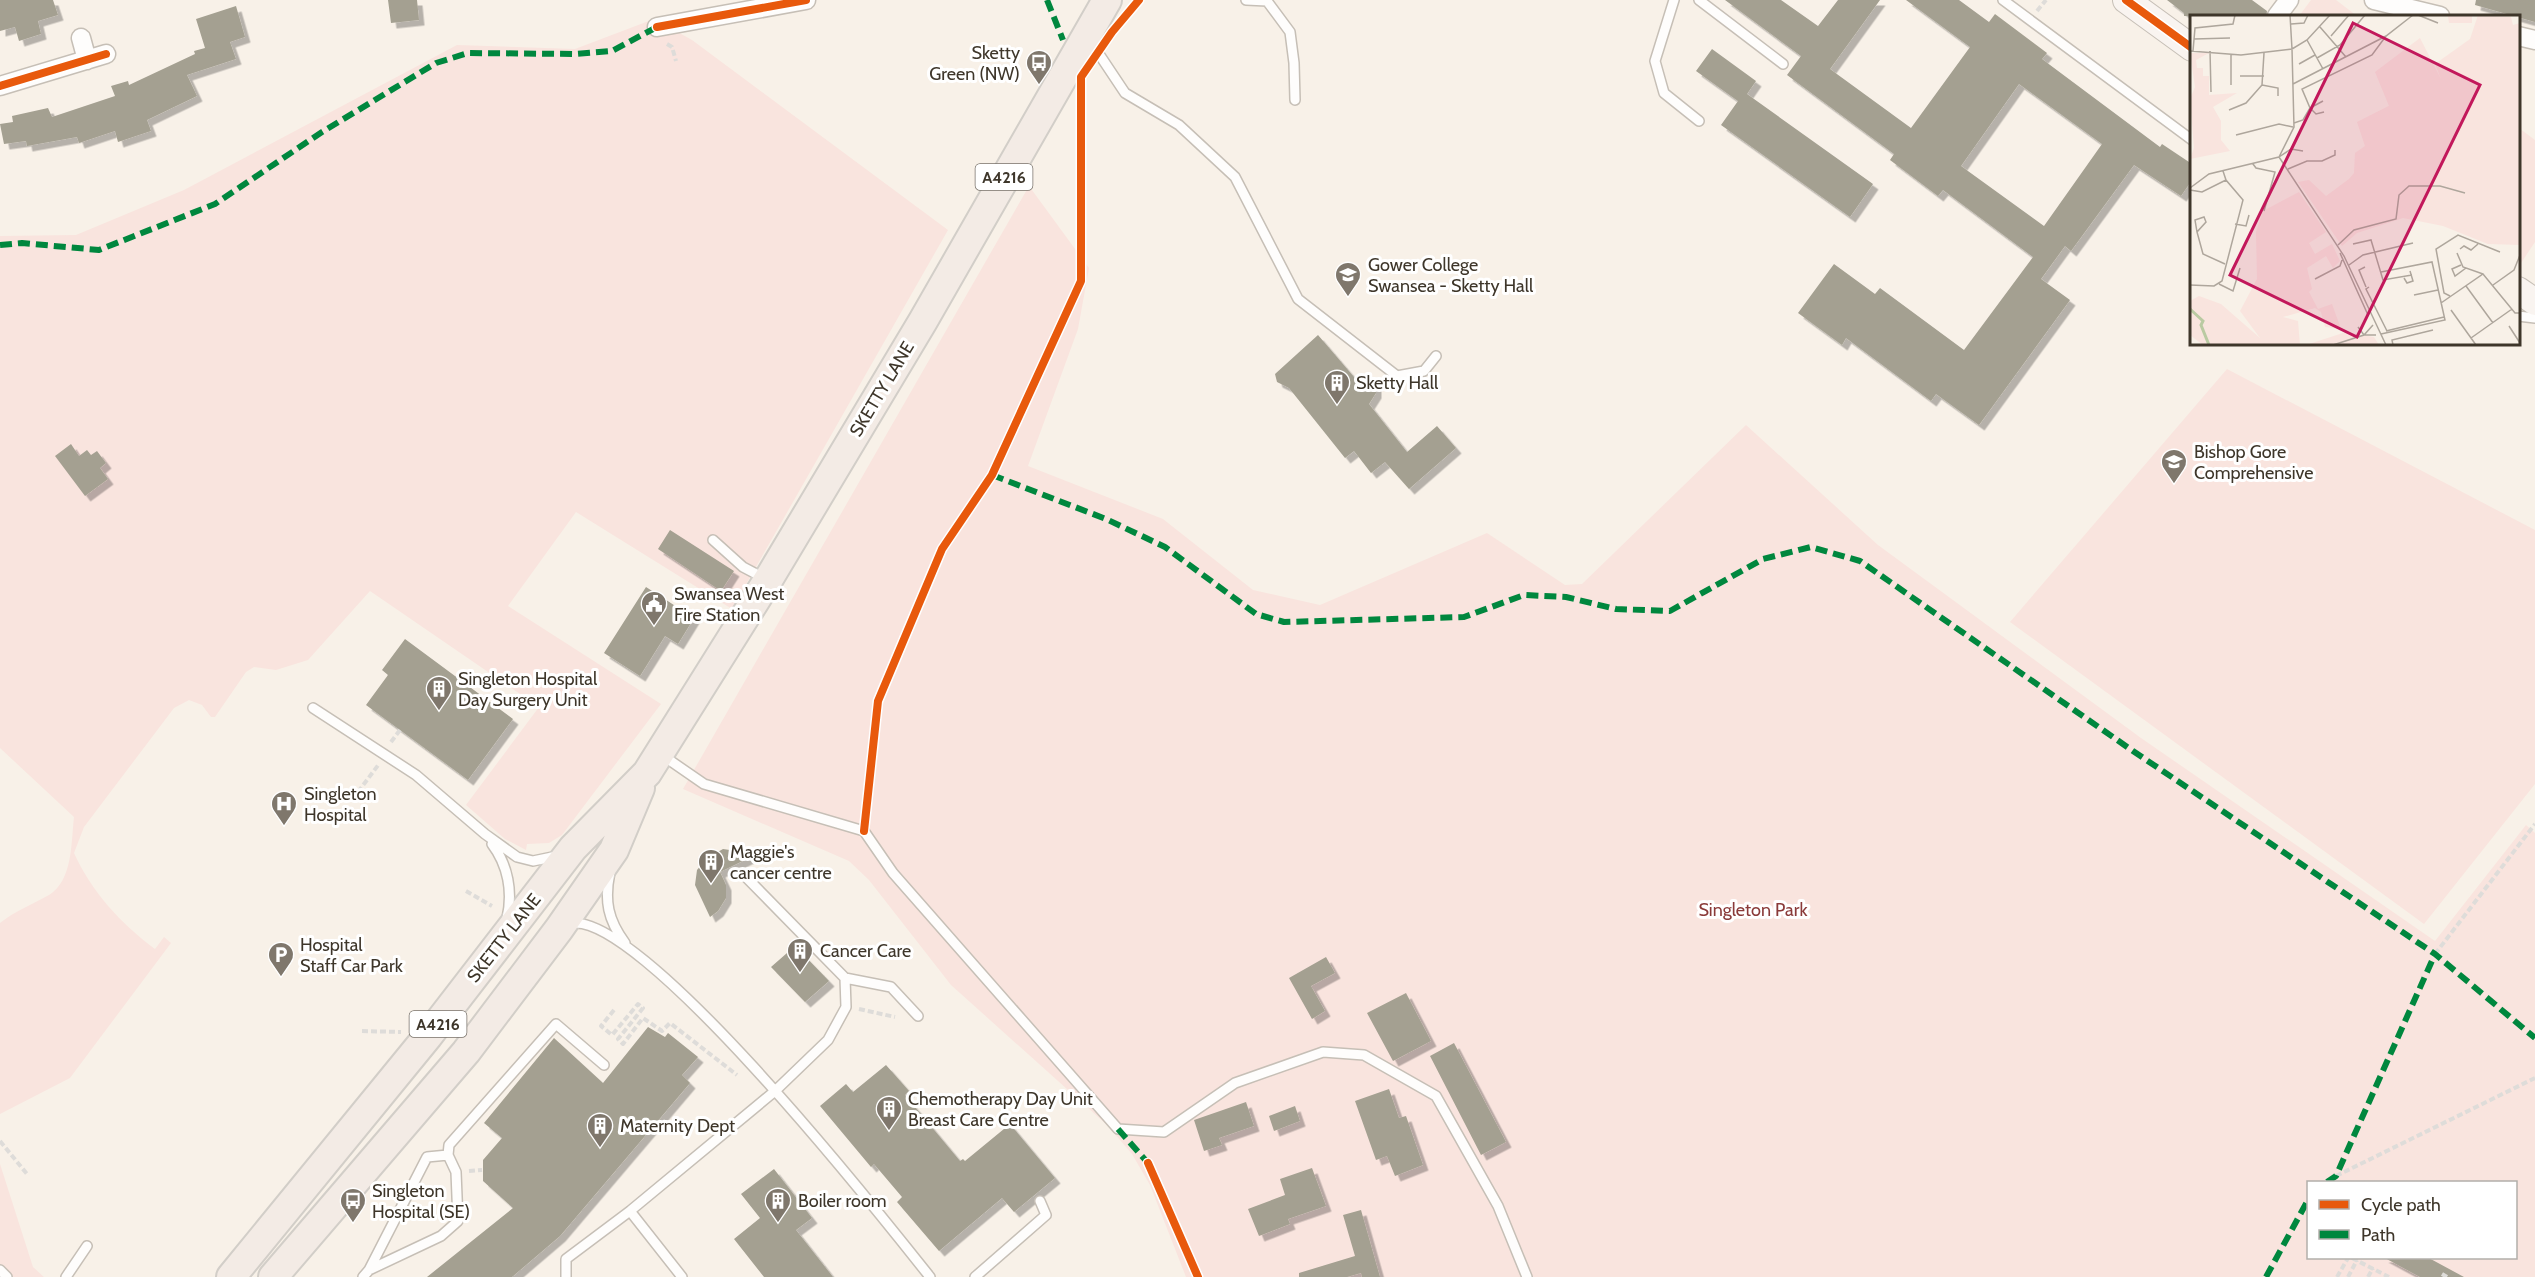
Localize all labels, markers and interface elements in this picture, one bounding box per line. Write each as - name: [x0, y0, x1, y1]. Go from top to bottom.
- inset map: [2190, 15, 2520, 345]
- place label: Sketty Green (NW): [929, 42, 1020, 85]
- bus stop icon: Sketty Green (NW): [1024, 48, 1054, 86]
- road number: A4216: [976, 164, 1032, 190]
- place label: Gower College Swansea - Sketty Hall: [1368, 254, 1534, 297]
- school or university icon: Gower College Swansea - Sketty Hall: [1333, 260, 1363, 298]
- street label: SKETTY LANE: [845, 338, 919, 440]
- building icon: Sketty Hall: [1322, 368, 1352, 406]
- place label: Sketty Hall: [1356, 372, 1439, 394]
- place label: Bishop Gore Comprehensive: [2194, 441, 2313, 484]
- school or university icon: Bishop Gore Comprehensive: [2159, 447, 2189, 485]
- place label: Swansea West Fire Station: [674, 583, 784, 626]
- public building icon: Swansea West Fire Station: [639, 589, 669, 627]
- place label: Singleton Hospital Day Surgery Unit: [458, 668, 598, 711]
- building icon: Singleton Hospital Day Surgery Unit: [424, 674, 454, 712]
- place label: Singleton Hospital: [304, 783, 377, 826]
- hospital icon: Singleton Hospital: [269, 789, 299, 827]
- place label: Maggie's cancer centre: [730, 841, 832, 884]
- building icon: Maggie's cancer centre: [696, 847, 726, 885]
- street label: SKETTY LANE: [462, 889, 546, 987]
- park label: Singleton Park: [1698, 899, 1808, 921]
- place label: Hospital Staff Car Park: [300, 934, 404, 977]
- building icon: Cancer Care: [785, 936, 815, 974]
- parking icon: Hospital Staff Car Park: [266, 940, 296, 978]
- place label: Cancer Care: [820, 940, 911, 962]
- road number: A4216: [410, 1011, 466, 1037]
- place label: Chemotherapy Day Unit Breast Care Centre: [908, 1088, 1093, 1131]
- building icon: Chemotherapy Day Unit Breast Care Centre: [874, 1094, 904, 1132]
- building icon: Maternity Dept: [585, 1111, 615, 1149]
- place label: Maternity Dept: [620, 1115, 735, 1137]
- place label: Singleton Hospital (SE): [372, 1180, 470, 1223]
- legend: [2307, 1181, 2517, 1259]
- bus stop icon: Singleton Hospital (SE): [338, 1186, 368, 1224]
- building icon: Boiler room: [763, 1186, 793, 1224]
- place label: Boiler room: [798, 1190, 887, 1212]
- text: Cycle path: [2361, 1194, 2441, 1216]
- text: Path: [2361, 1224, 2395, 1246]

